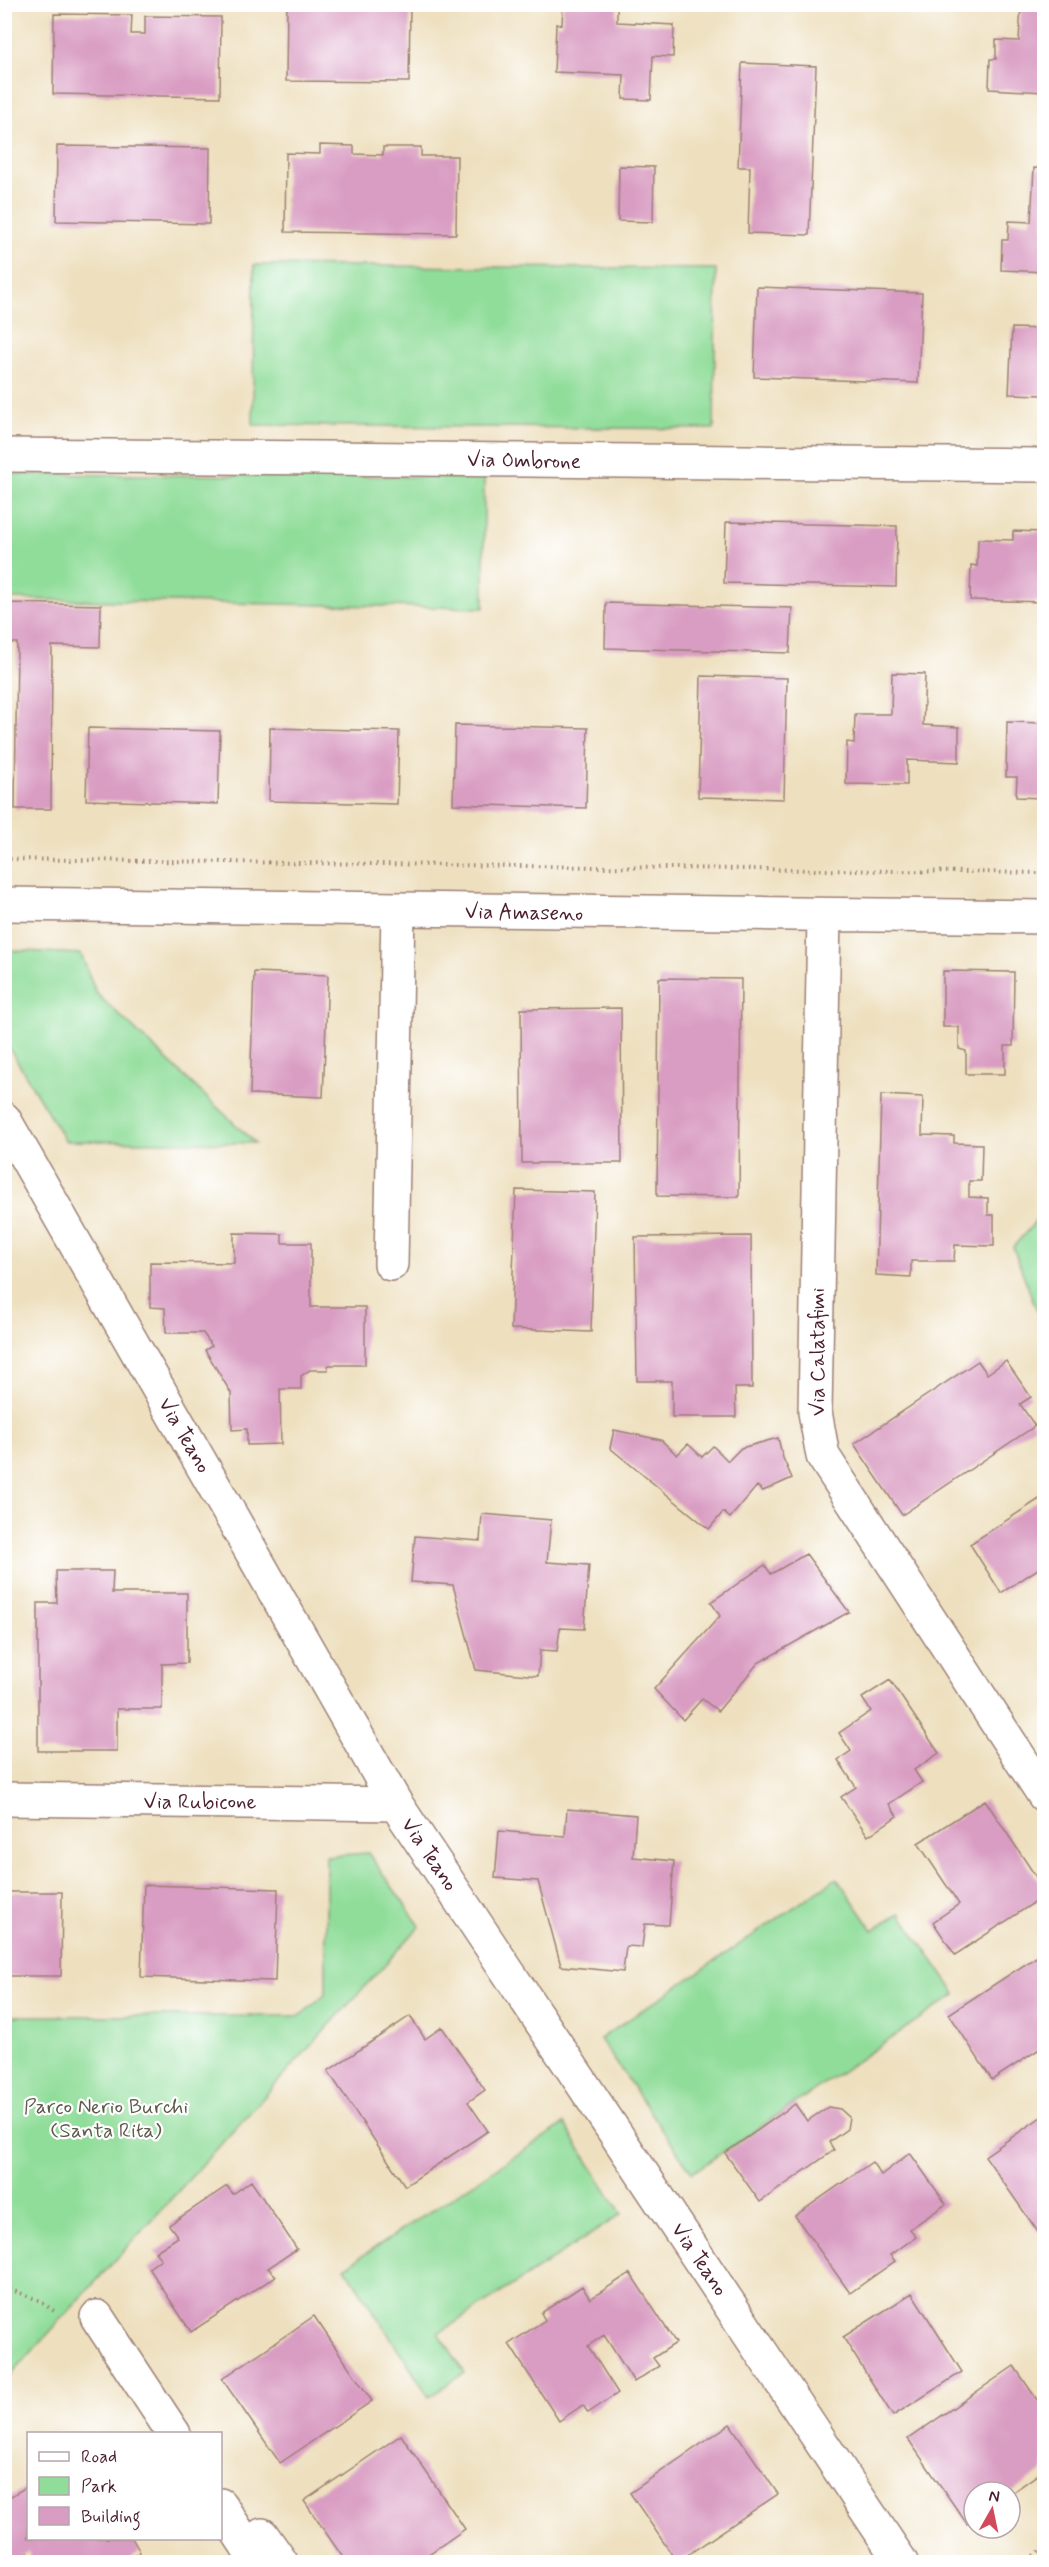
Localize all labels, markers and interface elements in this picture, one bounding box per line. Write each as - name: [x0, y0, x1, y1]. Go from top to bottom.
- street label: Via Ombrone: [467, 446, 581, 476]
- street label: Via Amaseno: [465, 898, 583, 928]
- street label: Via Calatafimi: [804, 1288, 832, 1416]
- street label: Via Teano: [151, 1393, 217, 1478]
- street label: Via Rubicone: [144, 1788, 257, 1816]
- street label: Via Teano: [394, 1812, 464, 1897]
- park label: Parco Nerio Burchi (Santa Rita): [24, 2093, 188, 2145]
- street label: Via Teano: [664, 2217, 734, 2302]
- legend: [27, 2432, 222, 2540]
- text: Road: [81, 2445, 117, 2469]
- text: Park: [81, 2475, 117, 2499]
- north arrow: [962, 2480, 1022, 2540]
- text: N: [987, 2485, 1001, 2508]
- text: Building: [81, 2505, 141, 2531]

